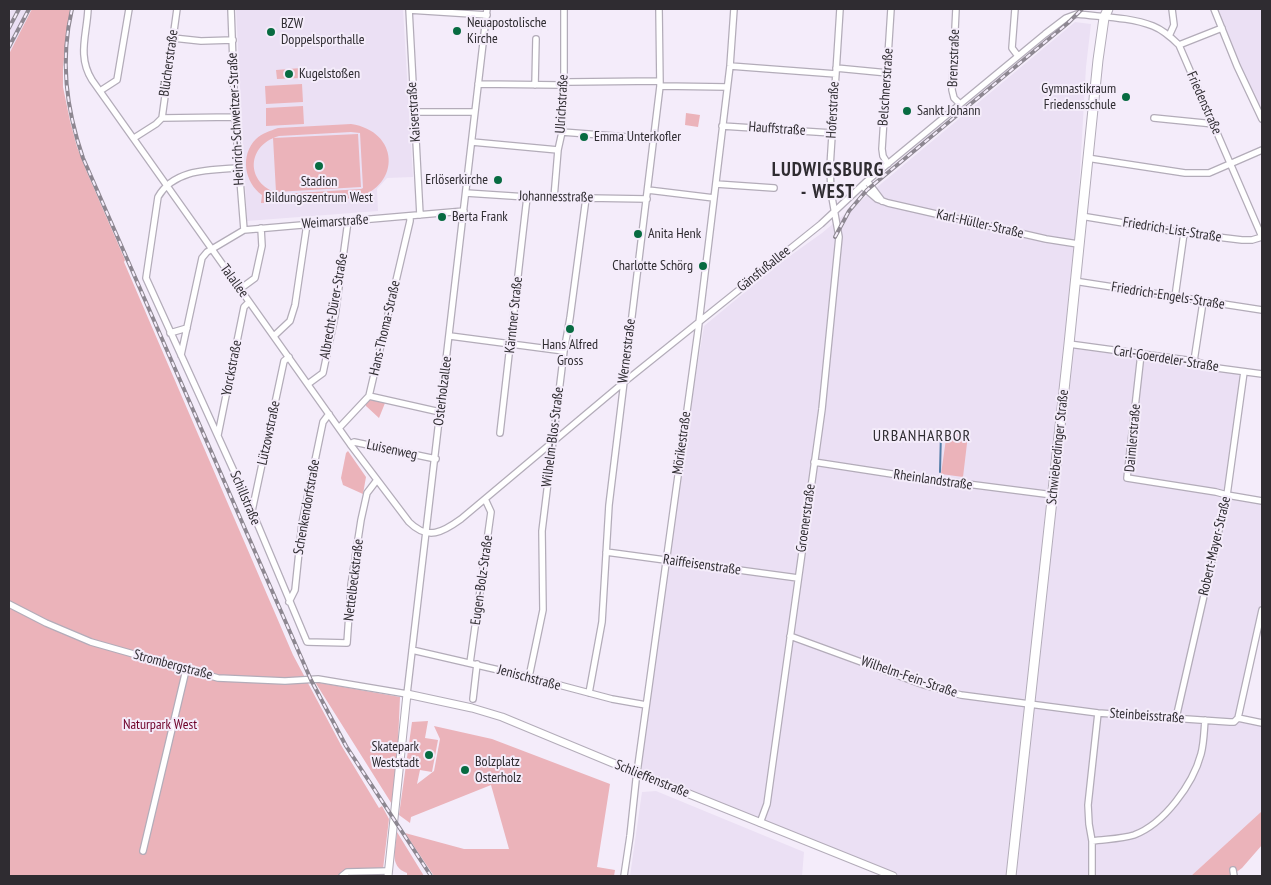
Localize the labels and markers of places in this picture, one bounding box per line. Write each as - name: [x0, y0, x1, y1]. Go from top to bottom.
- place label: Neuapostolische Kirche: [467, 15, 547, 48]
- place label: BZW Doppelsporthalle: [281, 16, 365, 48]
- marker: Neuapostolische Kirche: [451, 25, 463, 37]
- marker: BZW Doppelsporthalle: [265, 26, 277, 38]
- place label: Kugelstoßen: [299, 66, 360, 82]
- marker: Kugelstoßen: [283, 68, 295, 80]
- place label: Gymnastikraum Friedensschule: [1041, 81, 1116, 114]
- marker: Gymnastikraum Friedensschule: [1120, 91, 1132, 103]
- place label: Sankt Johann: [917, 103, 980, 119]
- marker: Sankt Johann: [901, 105, 913, 117]
- place label: Emma Unterkofler: [594, 129, 681, 145]
- marker: Emma Unterkofler: [578, 131, 590, 143]
- marker: Stadion Bildungszentrum West: [313, 160, 325, 172]
- place label: Erlöserkirche: [425, 172, 488, 188]
- place label: Stadion Bildungszentrum West: [265, 174, 373, 206]
- marker: Erlöserkirche: [492, 174, 504, 186]
- place label: Berta Frank: [452, 209, 508, 225]
- marker: Berta Frank: [436, 211, 448, 223]
- place label: Anita Henk: [648, 226, 701, 242]
- marker: Anita Henk: [632, 228, 644, 240]
- place label: Charlotte Schörg: [612, 258, 693, 274]
- marker: Charlotte Schörg: [697, 260, 709, 272]
- marker: Hans Alfred Gross: [564, 323, 576, 335]
- place label: Hans Alfred Gross: [542, 337, 598, 370]
- place label: Skatepark Weststadt: [371, 739, 419, 772]
- marker: Skatepark Weststadt: [423, 749, 435, 761]
- place label: Bolzplatz Osterholz: [475, 754, 521, 786]
- marker: Bolzplatz Osterholz: [459, 764, 471, 776]

